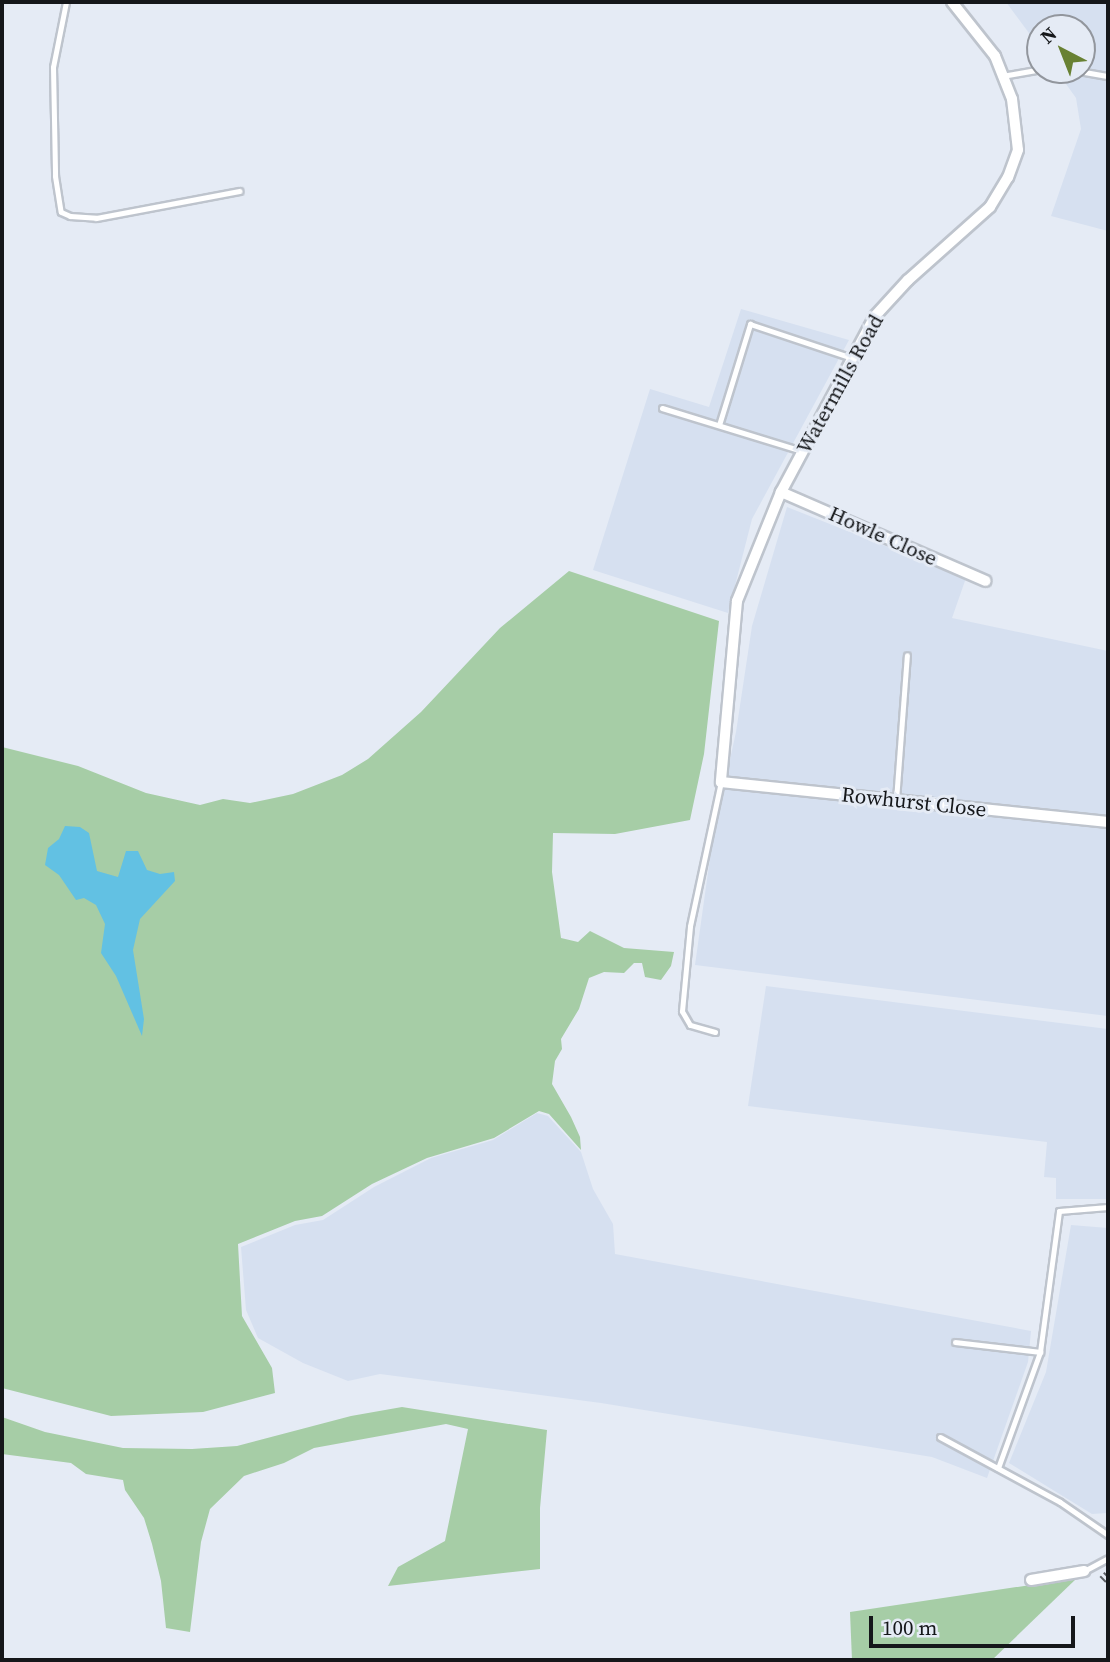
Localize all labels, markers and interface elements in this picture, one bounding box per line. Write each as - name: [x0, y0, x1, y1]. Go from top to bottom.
- north arrow: [1026, 14, 1096, 84]
- text: N: [1034, 21, 1062, 49]
- street label: Watermills Road: [791, 310, 889, 458]
- street label: Howle Close: [825, 501, 941, 571]
- street label: Rowhurst Close: [840, 782, 988, 822]
- scale bar: [872, 1602, 1078, 1646]
- text: 100 m: [882, 1613, 937, 1642]

